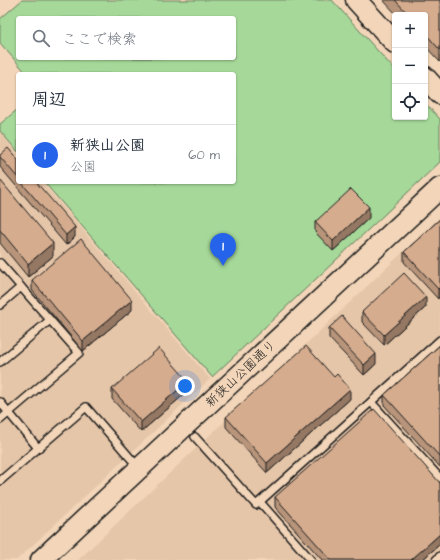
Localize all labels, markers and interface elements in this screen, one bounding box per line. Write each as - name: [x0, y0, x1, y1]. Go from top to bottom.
- map controls: [392, 12, 428, 120]
- button: +: [392, 12, 428, 48]
- search box: [16, 16, 236, 60]
- icon: search: [30, 27, 52, 49]
- text: ここで検索: [62, 29, 137, 50]
- button: −: [392, 48, 428, 84]
- button: locate: [392, 84, 428, 120]
- text: 周辺: [32, 88, 66, 112]
- text: 新狭山公園: [70, 135, 145, 156]
- text: 1: [44, 146, 46, 164]
- text: 60 m: [188, 146, 220, 164]
- text: 公園: [70, 158, 96, 176]
- pin: 1: [210, 233, 236, 266]
- street label: 新狭山公園通り: [201, 336, 280, 411]
- your location: [175, 376, 195, 396]

